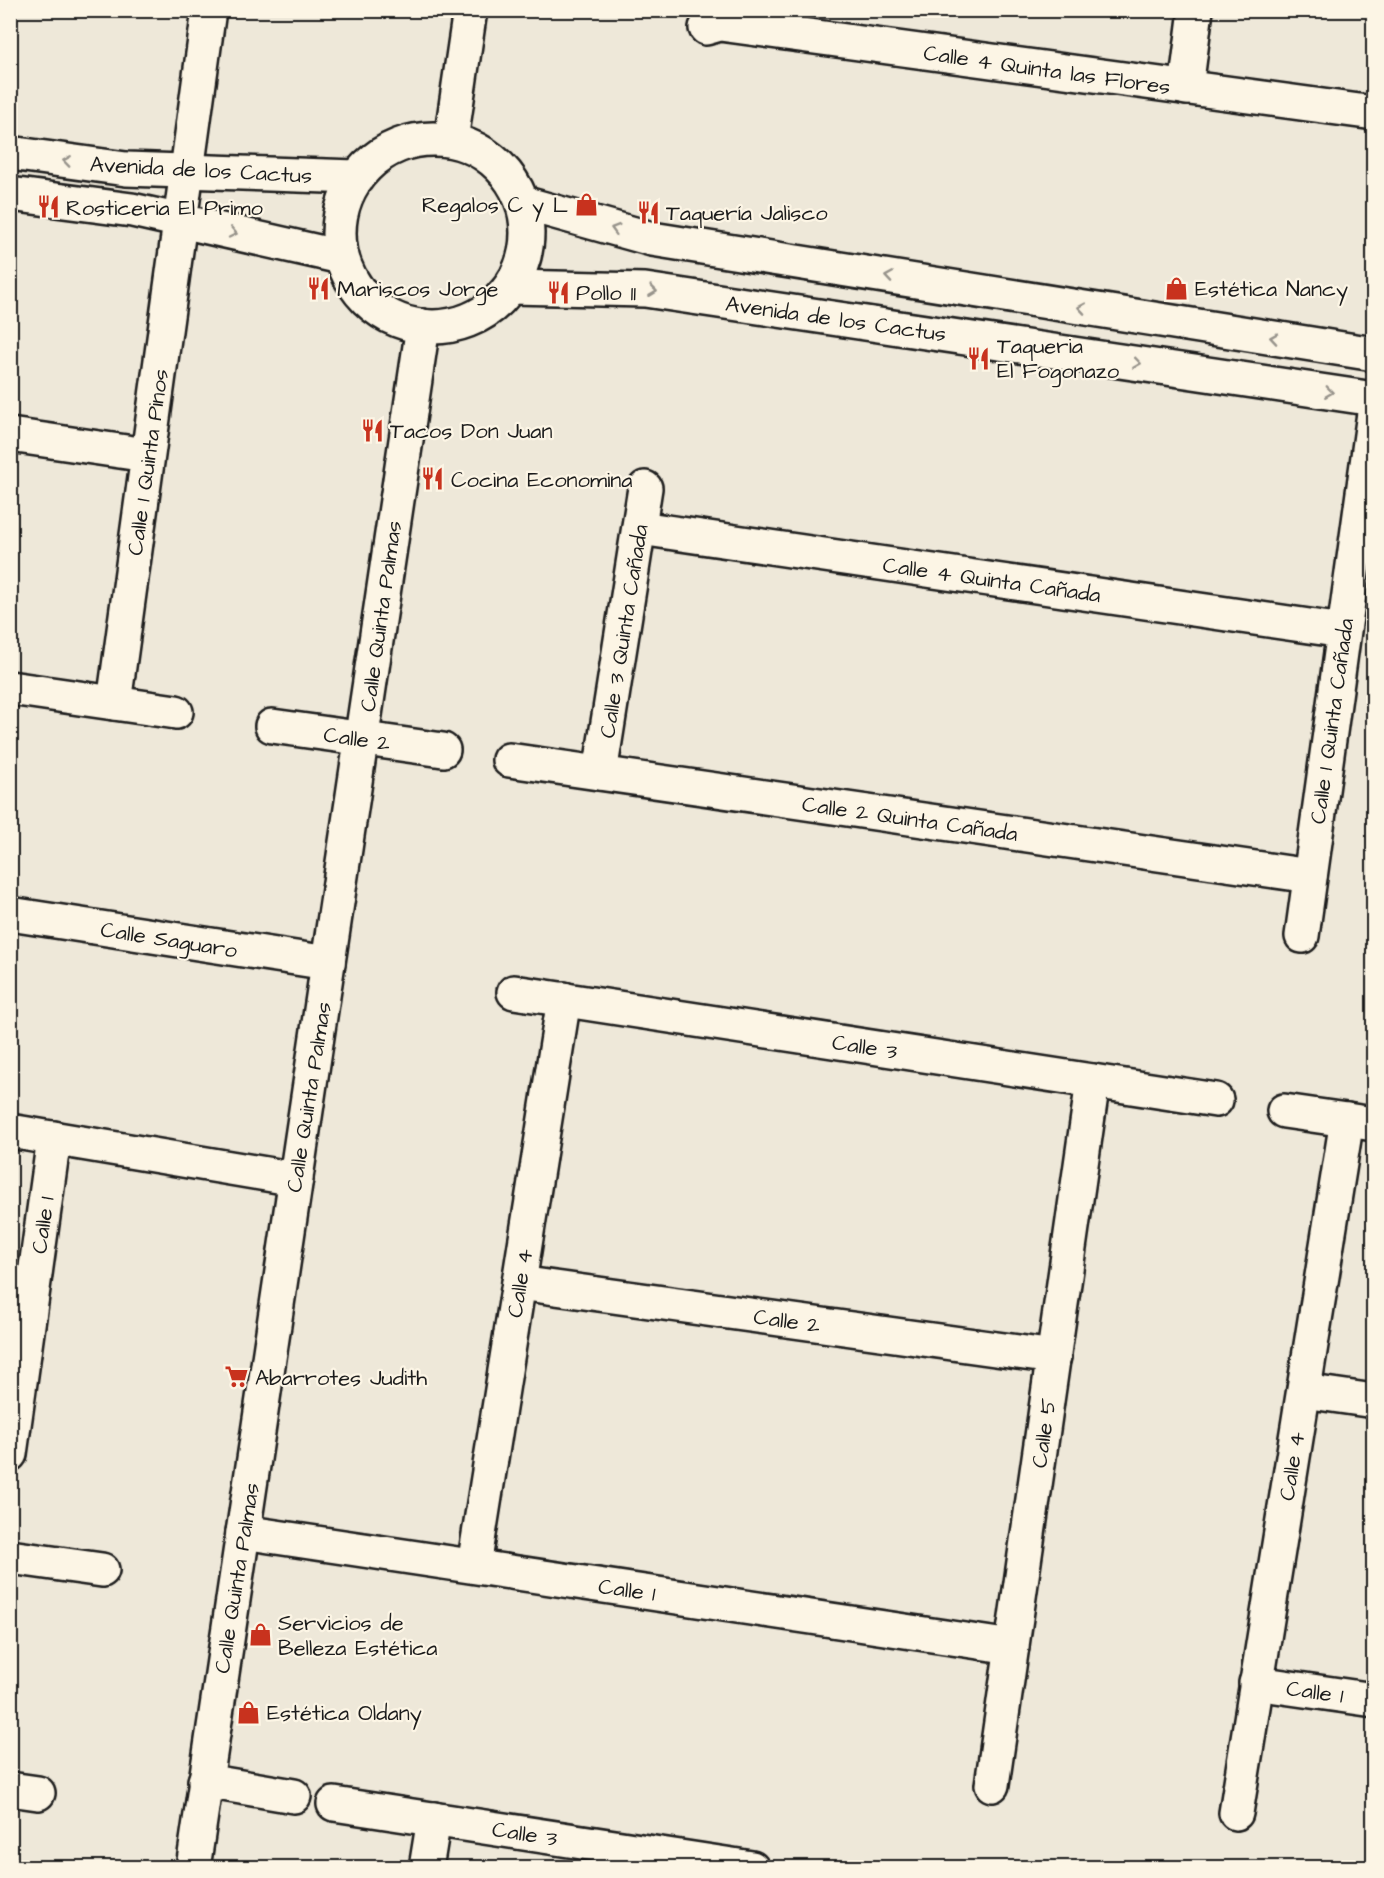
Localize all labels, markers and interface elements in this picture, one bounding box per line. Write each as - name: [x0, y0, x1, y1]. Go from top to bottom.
- street label: Calle 4 Quinta las Flores: [921, 38, 1172, 103]
- street label: Avenida de los Cactus: [89, 149, 313, 192]
- one-way arrow: [63, 155, 72, 168]
- place label: Regalos C y L: [422, 190, 568, 222]
- shop icon: Regalos C y L: [573, 191, 599, 217]
- place label: Rosticeria El Primo: [66, 193, 264, 224]
- restaurant icon: Rosticeria El Primo: [35, 194, 61, 220]
- place label: Taquería Jalisco: [666, 198, 828, 229]
- restaurant icon: Taquería Jalisco: [635, 199, 661, 225]
- one-way arrow: [610, 224, 620, 236]
- one-way arrow: [228, 226, 238, 239]
- one-way arrow: [884, 271, 894, 284]
- place label: Mariscos Jorge: [337, 274, 499, 306]
- place label: Estética Nancy: [1195, 274, 1348, 306]
- restaurant icon: Mariscos Jorge: [306, 275, 332, 301]
- shop icon: Estética Nancy: [1164, 275, 1190, 301]
- place label: Pollo 11: [576, 278, 636, 309]
- restaurant icon: Pollo 11: [545, 279, 571, 305]
- one-way arrow: [648, 285, 658, 297]
- street label: Avenida de los Cactus: [723, 289, 948, 350]
- one-way arrow: [1077, 302, 1086, 314]
- place label: Taqueria El Fogonazo: [997, 331, 1120, 388]
- one-way arrow: [1270, 333, 1279, 345]
- restaurant icon: Taqueria El Fogonazo: [966, 345, 992, 371]
- one-way arrow: [1132, 357, 1141, 369]
- street label: Calle 1 Quinta Pinos: [120, 367, 177, 557]
- one-way arrow: [1324, 385, 1334, 398]
- place label: Tacos Don Juan: [390, 416, 553, 447]
- restaurant icon: Tacos Don Juan: [359, 417, 385, 443]
- place label: Cocina Economina: [451, 465, 633, 496]
- restaurant icon: Cocina Economina: [420, 466, 446, 492]
- street label: Calle Quinta Palmas: [353, 519, 410, 714]
- street label: Calle 3 Quinta Cañada: [592, 522, 657, 740]
- street label: Calle 4 Quinta Cañada: [881, 550, 1103, 611]
- street label: Calle 1 Quinta Cañada: [1303, 616, 1362, 826]
- street label: Calle 2: [321, 719, 393, 760]
- street label: Calle 2 Quinta Cañada: [800, 789, 1020, 850]
- street label: Calle Saguaro: [98, 914, 240, 968]
- street label: Calle Quinta Palmas: [279, 1000, 340, 1195]
- street label: Calle 3: [830, 1027, 900, 1068]
- street label: Calle 1: [24, 1195, 63, 1256]
- street label: Calle 4: [500, 1247, 541, 1320]
- street label: Calle 2: [751, 1301, 823, 1342]
- place label: Abarrotes Judith: [255, 1363, 427, 1394]
- supermarket icon: Abarrotes Judith: [224, 1364, 250, 1390]
- street label: Calle 5: [1024, 1396, 1065, 1470]
- street label: Calle 4: [1272, 1430, 1313, 1503]
- street label: Calle Quinta Palmas: [207, 1481, 268, 1676]
- street label: Calle 1: [596, 1571, 657, 1610]
- place label: Servicios de Belleza Estética: [278, 1608, 437, 1664]
- shop icon: Servicios de Belleza Estética: [247, 1622, 273, 1648]
- street label: Calle 1: [1284, 1673, 1345, 1712]
- place label: Estética Oldany: [267, 1698, 422, 1730]
- shop icon: Estética Oldany: [236, 1699, 262, 1725]
- street label: Calle 3: [490, 1814, 560, 1855]

